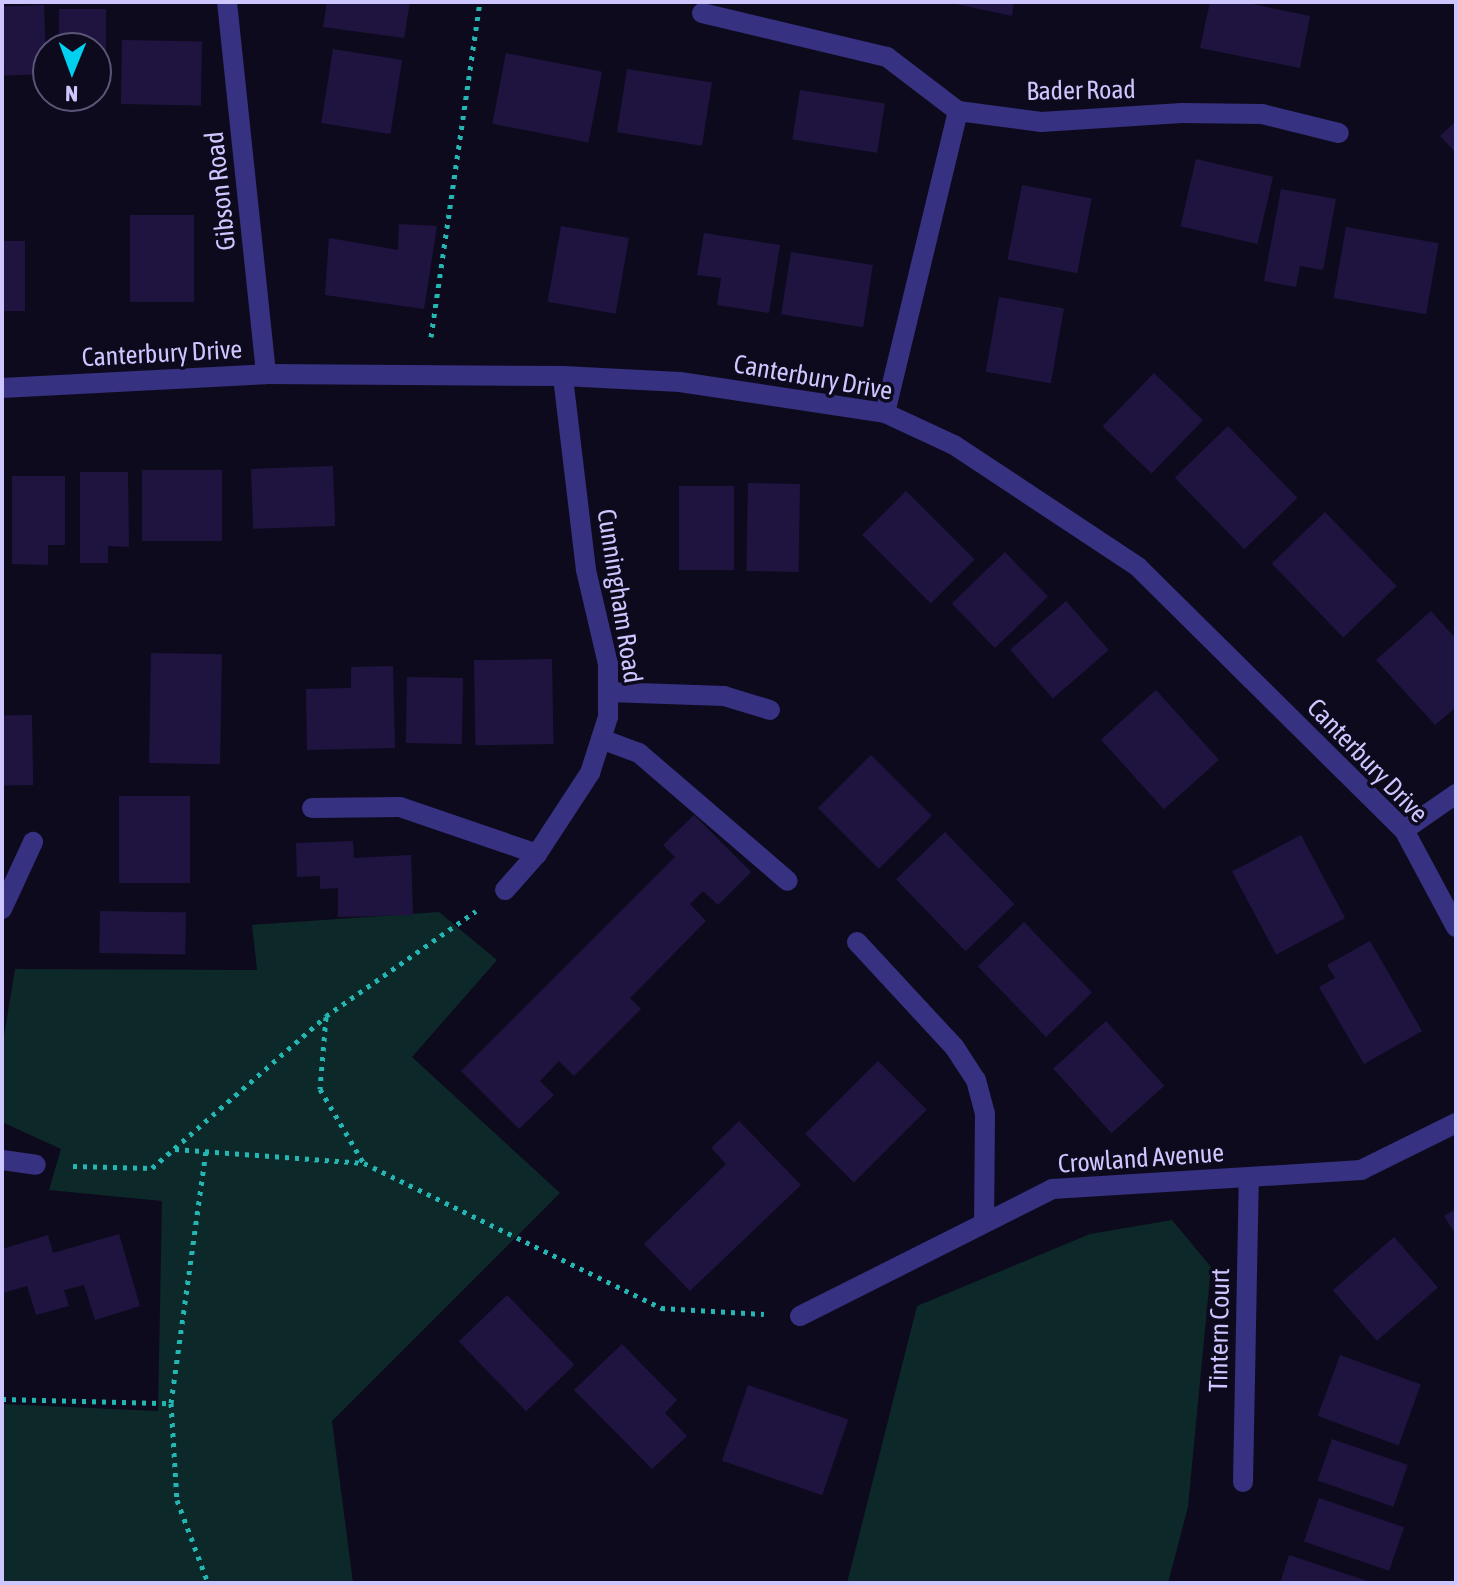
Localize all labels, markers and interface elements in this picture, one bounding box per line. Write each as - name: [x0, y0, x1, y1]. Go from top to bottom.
- north arrow: [32, 32, 112, 112]
- street label: Bader Road: [1026, 74, 1136, 108]
- text: N: [65, 81, 78, 107]
- street label: Gibson Road: [199, 130, 243, 252]
- street label: Canterbury Drive: [81, 334, 243, 374]
- street label: Canterbury Drive: [731, 349, 895, 407]
- street label: Cunningham Road: [590, 507, 648, 685]
- street label: Canterbury Drive: [1300, 692, 1434, 830]
- street label: Crowland Avenue: [1057, 1138, 1225, 1180]
- street label: Tintern Court: [1203, 1268, 1237, 1392]

